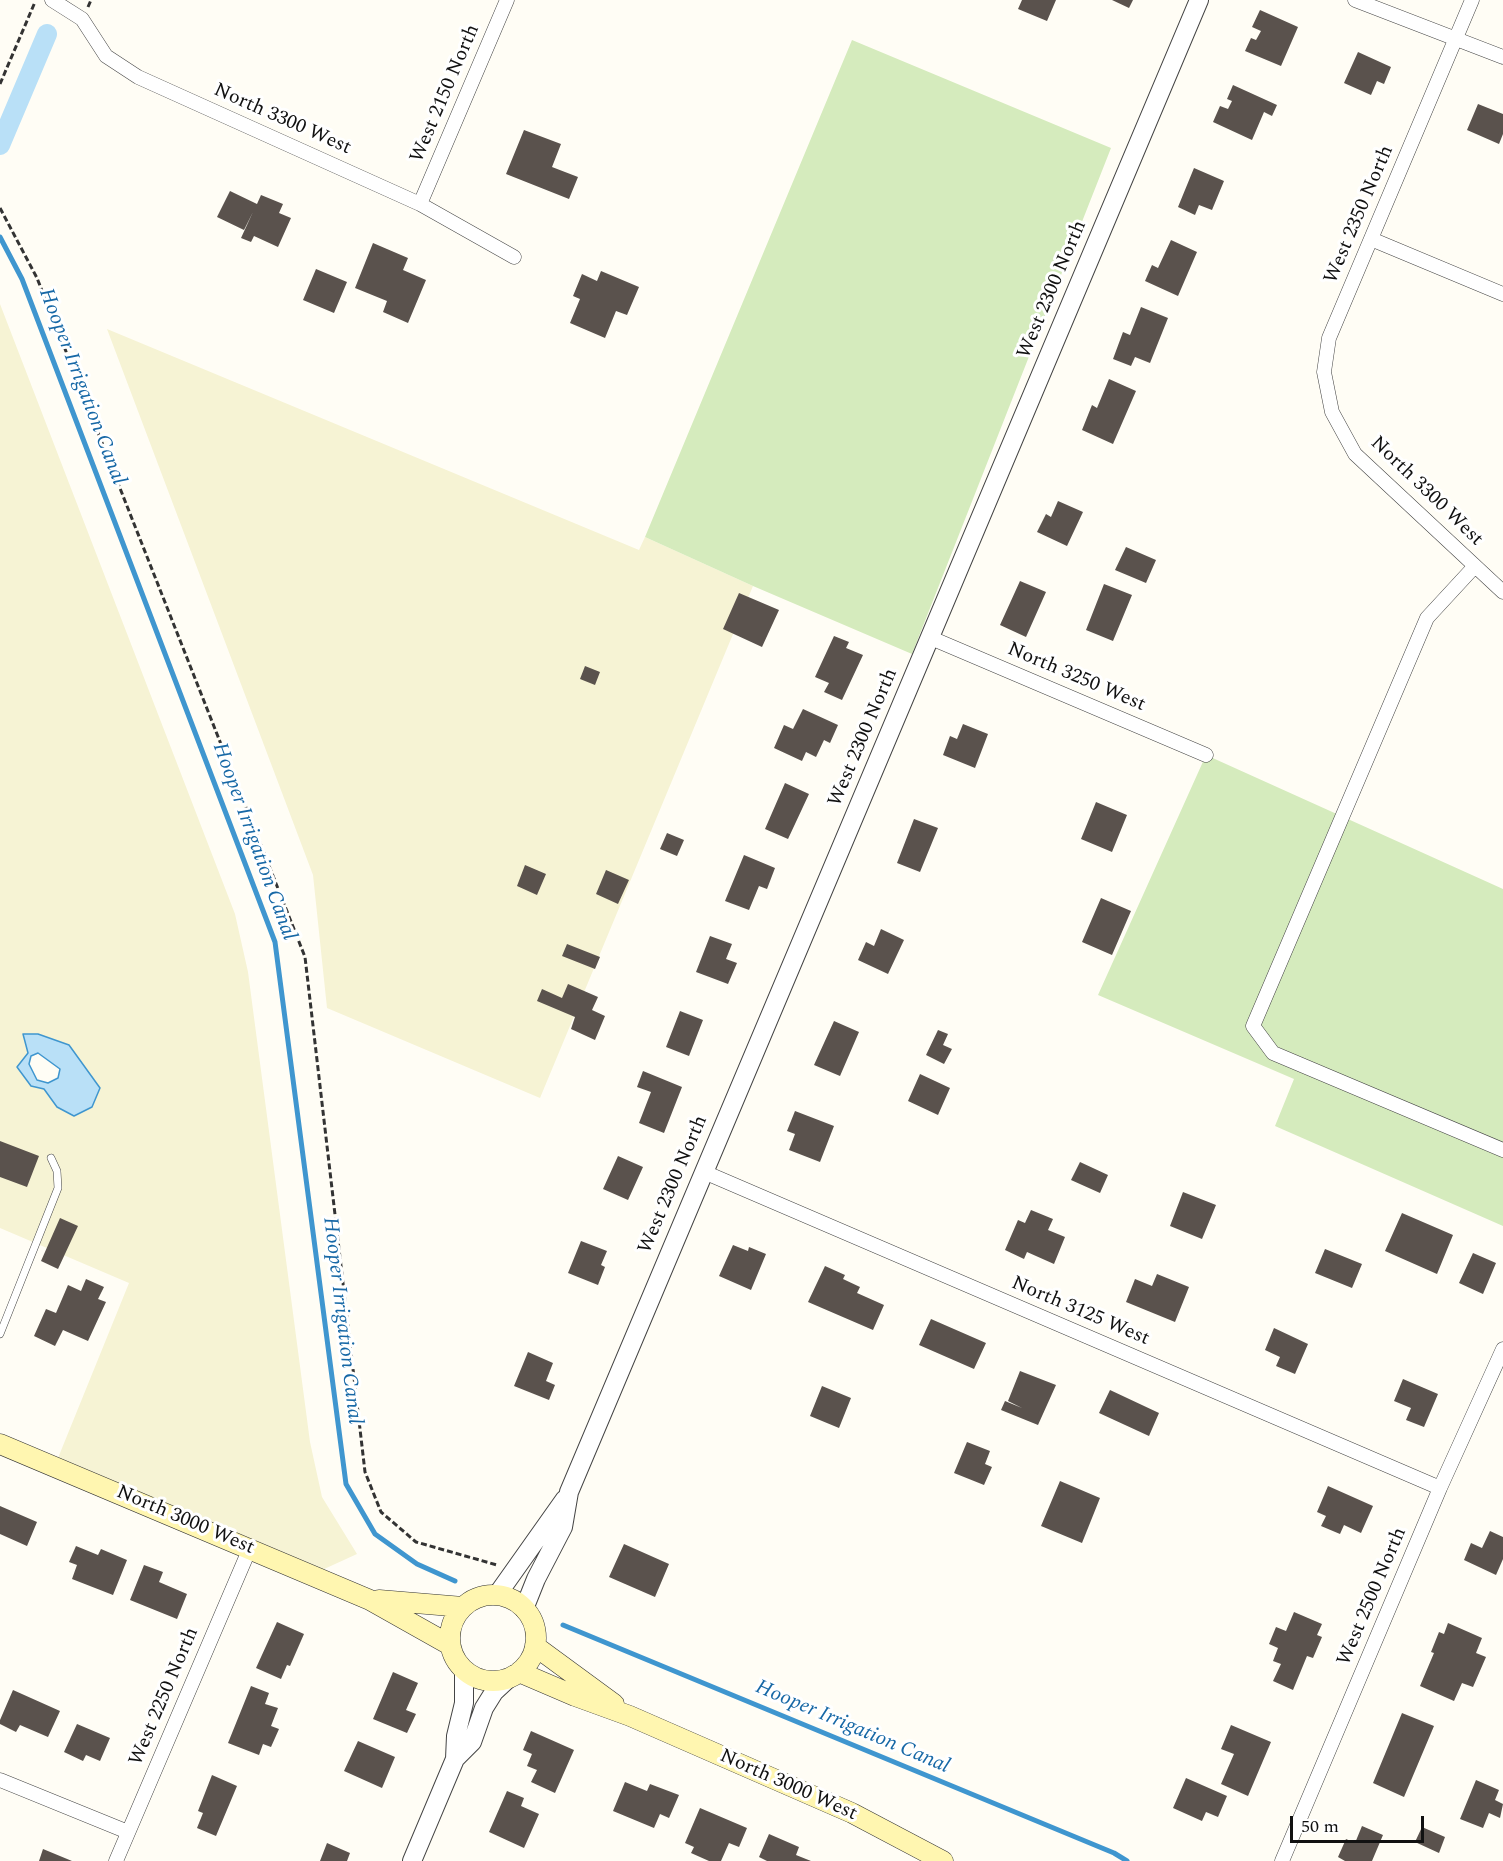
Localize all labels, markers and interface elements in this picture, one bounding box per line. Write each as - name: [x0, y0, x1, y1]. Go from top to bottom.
- street label: West 2150 North: [406, 21, 486, 167]
- street label: North 3300 West: [210, 79, 354, 161]
- street label: West 2350 North: [1320, 142, 1400, 288]
- street label: West 2300 North: [1013, 217, 1093, 363]
- water label: Hooper Irrigation Canal: [32, 285, 130, 489]
- street label: North 3300 West: [1364, 432, 1488, 552]
- street label: North 3250 West: [1003, 638, 1149, 718]
- street label: West 2300 North: [824, 665, 904, 811]
- water label: Hooper Irrigation Canal: [206, 740, 300, 944]
- street label: West 2300 North: [634, 1112, 714, 1258]
- water label: Hooper Irrigation Canal: [316, 1216, 366, 1426]
- street label: North 3125 West: [1007, 1272, 1153, 1352]
- street label: North 3000 West: [112, 1481, 258, 1561]
- street label: West 2500 North: [1333, 1524, 1413, 1670]
- street label: West 2250 North: [125, 1624, 205, 1770]
- water label: Hooper Irrigation Canal: [751, 1676, 953, 1780]
- street label: North 3000 West: [716, 1745, 860, 1827]
- scale bar: [1293, 1804, 1426, 1842]
- text: 50 m: [1301, 1813, 1339, 1840]

